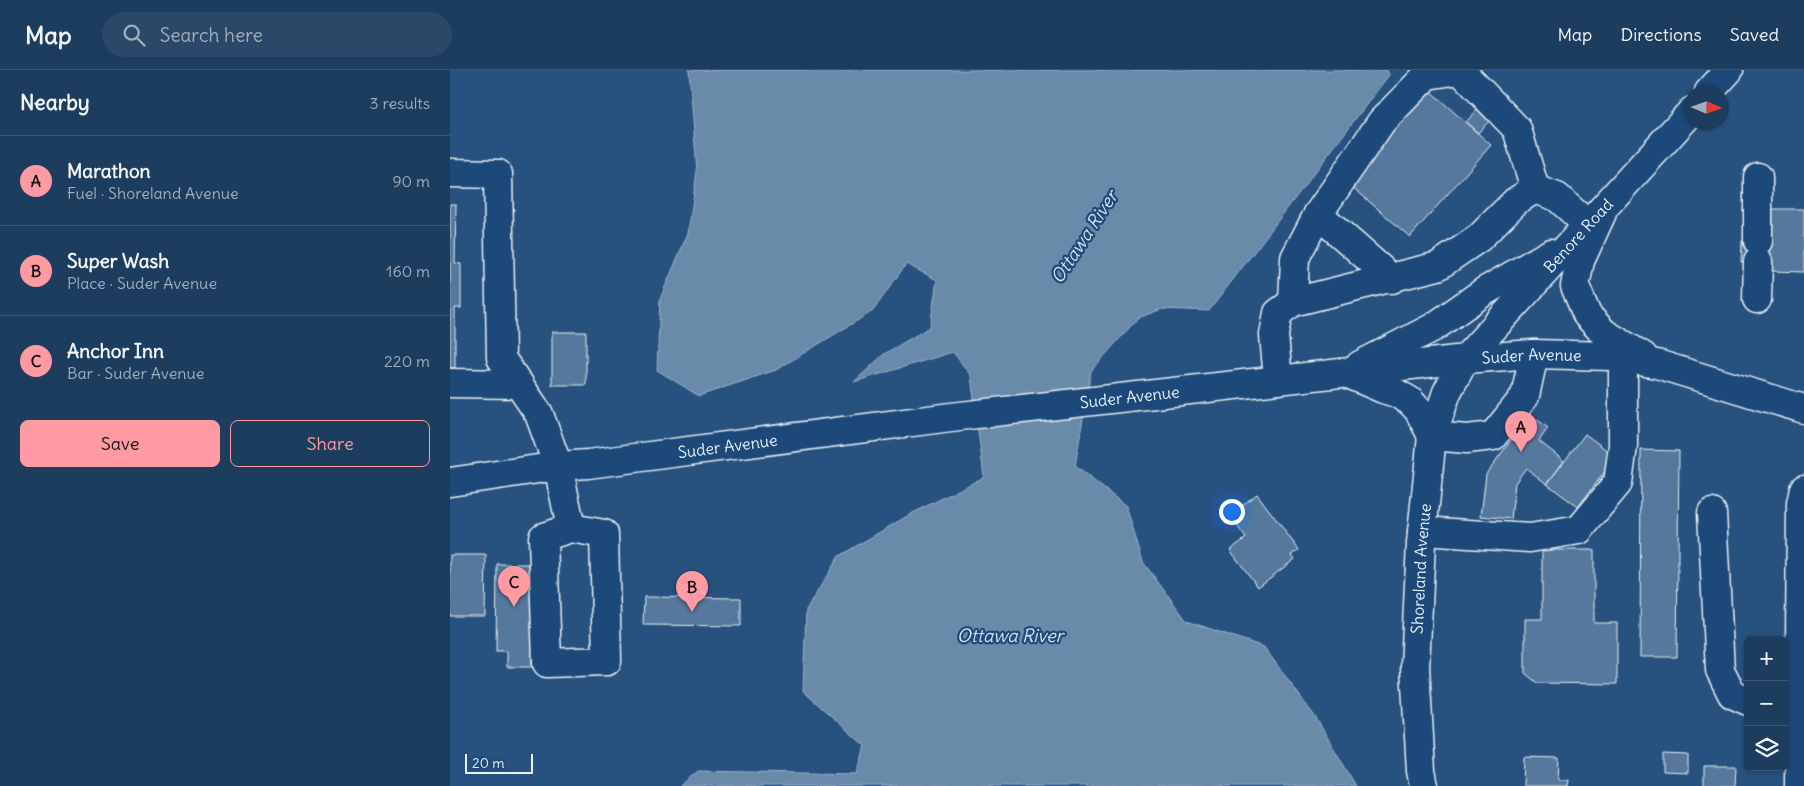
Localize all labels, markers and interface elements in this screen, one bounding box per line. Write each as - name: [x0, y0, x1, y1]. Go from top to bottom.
- search box: [102, 12, 452, 57]
- text: Map: [25, 20, 72, 50]
- icon: search: [120, 21, 148, 49]
- text: Search here: [160, 23, 263, 47]
- text: Map: [1557, 23, 1592, 46]
- text: Directions: [1620, 23, 1702, 46]
- text: Saved: [1730, 23, 1779, 46]
- north arrow: [1684, 85, 1729, 130]
- text: Nearby: [20, 89, 90, 116]
- text: 3 results: [370, 93, 430, 113]
- text: Marathon: [67, 159, 151, 183]
- text: A: [31, 171, 41, 191]
- text: 90 m: [392, 171, 430, 191]
- text: Fuel · Shoreland Avenue: [67, 183, 239, 203]
- water label: Ottawa River: [1045, 184, 1124, 288]
- street label: Benore Road: [1539, 194, 1617, 277]
- text: Super Wash: [67, 249, 169, 273]
- text: B: [31, 261, 41, 281]
- text: 160 m: [386, 261, 430, 281]
- text: Place · Suder Avenue: [67, 273, 217, 293]
- text: Anchor Inn: [67, 339, 164, 363]
- street label: Suder Avenue: [1481, 344, 1582, 368]
- text: C: [31, 351, 41, 371]
- text: 220 m: [384, 351, 430, 371]
- text: Bar · Suder Avenue: [67, 363, 204, 383]
- street label: Suder Avenue: [1079, 381, 1180, 412]
- pin: A: [1505, 411, 1537, 452]
- button: Save: [20, 420, 220, 467]
- button: Share: [230, 420, 430, 467]
- street label: Suder Avenue: [677, 430, 779, 462]
- your location: [1219, 499, 1245, 525]
- street label: Shoreland Avenue: [1407, 502, 1435, 634]
- pin: C: [498, 566, 530, 607]
- pin: B: [676, 571, 708, 612]
- water label: Ottawa River: [957, 624, 1066, 647]
- map controls: [1744, 636, 1789, 771]
- button: +: [1744, 636, 1789, 681]
- button: −: [1744, 681, 1789, 726]
- button: layers: [1744, 726, 1789, 771]
- scale bar: [465, 751, 532, 774]
- text: 20 m: [472, 754, 505, 772]

